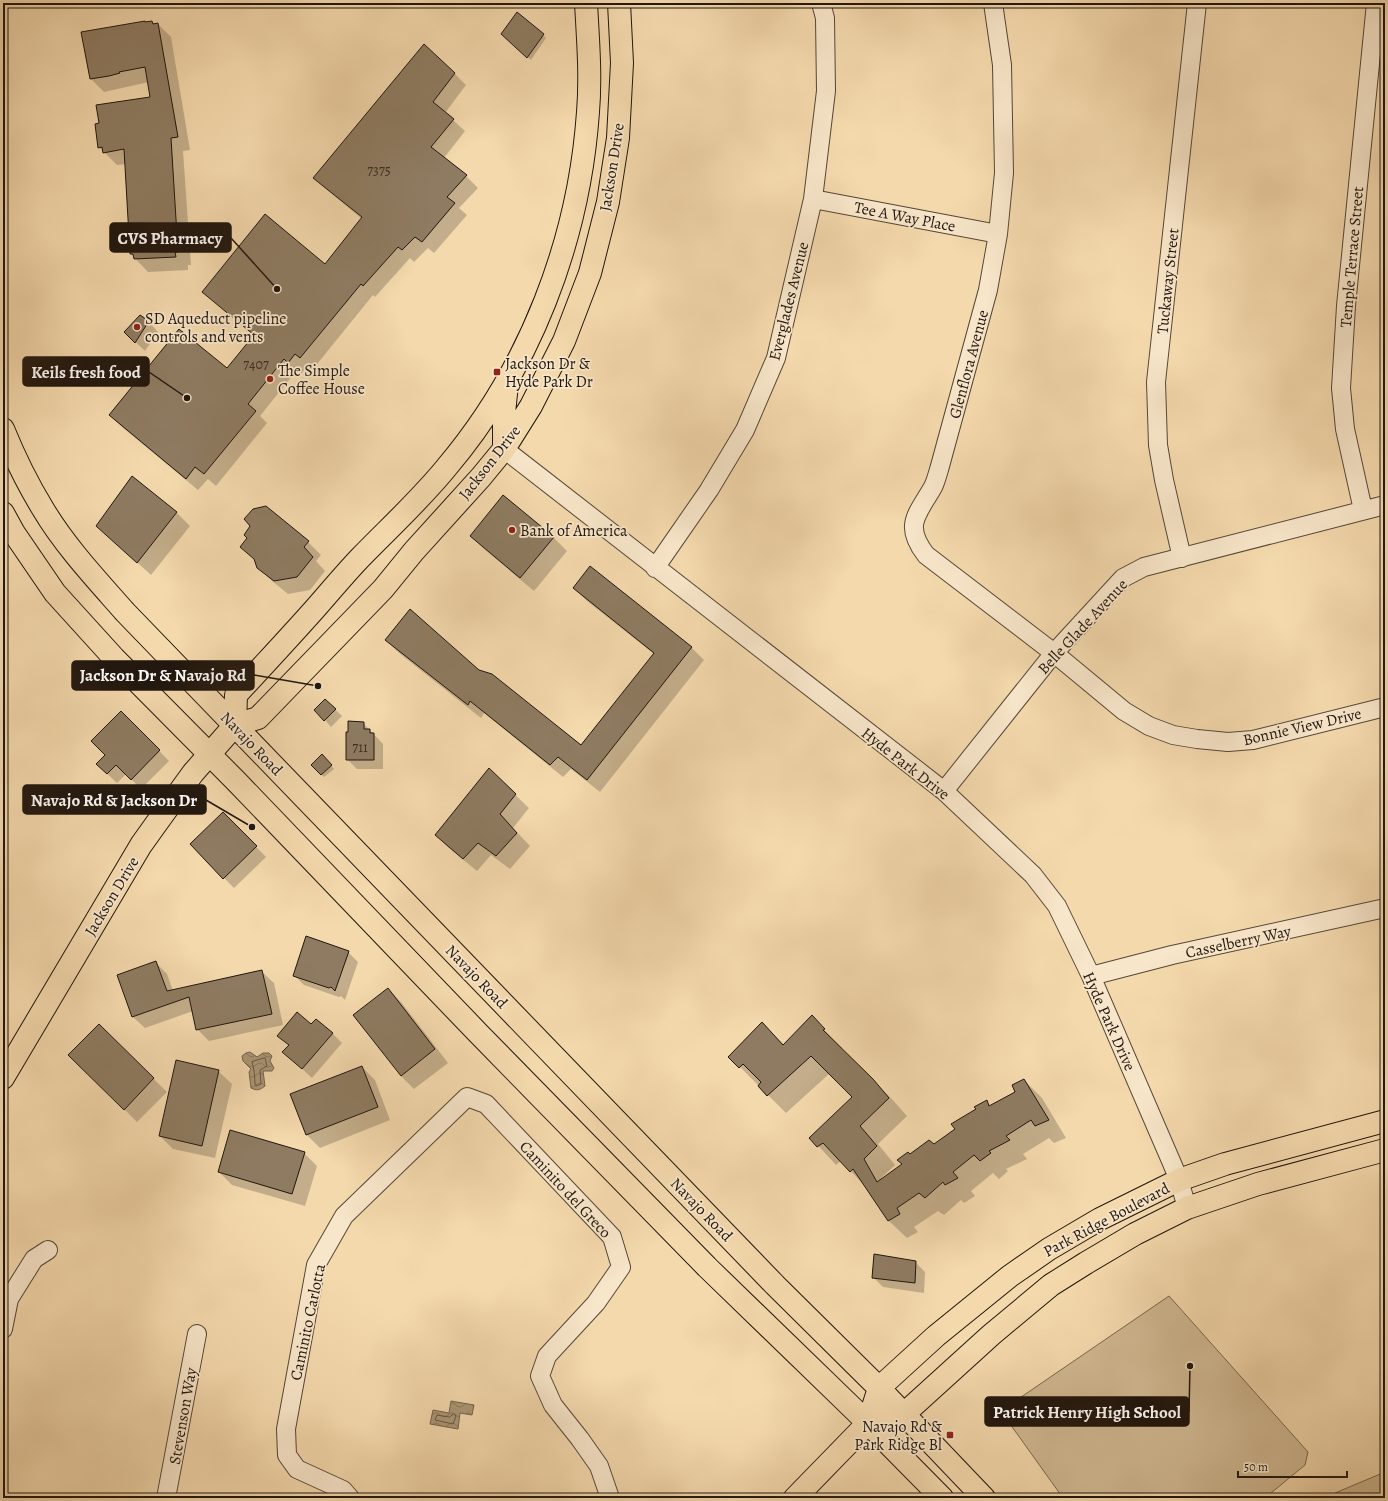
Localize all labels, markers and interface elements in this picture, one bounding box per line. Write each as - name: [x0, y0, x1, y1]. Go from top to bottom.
- street label: Jackson Drive: [594, 121, 630, 213]
- house number: 7375: [367, 161, 391, 180]
- street label: Temple Terrace Street: [1335, 186, 1369, 329]
- street label: Tee A Way Place: [852, 196, 957, 238]
- callout: CVS Pharmacy: [110, 223, 231, 252]
- text: CVS Pharmacy: [118, 227, 224, 250]
- street label: Tuckaway Street: [1151, 227, 1184, 335]
- street label: Everglades Avenue: [764, 240, 814, 363]
- street label: Glenflora Avenue: [944, 307, 994, 421]
- place label: SD Aqueduct pipeline controls and vents: [145, 308, 287, 348]
- marker: SD Aqueduct pipeline controls and vents: [132, 322, 142, 332]
- place label: Jackson Dr & Hyde Park Dr: [505, 353, 593, 393]
- house number: 7407: [243, 355, 269, 374]
- callout: Keils fresh food: [23, 357, 149, 386]
- place label: The Simple Coffee House: [278, 360, 365, 400]
- text: Keils fresh food: [31, 361, 142, 384]
- marker: Jackson Dr & Hyde Park Dr: [492, 367, 502, 377]
- marker: The Simple Coffee House: [265, 374, 275, 384]
- street label: Jackson Drive: [454, 421, 526, 505]
- place label: Bank of America: [520, 520, 628, 542]
- marker: Bank of America: [507, 525, 517, 535]
- street label: Belle Glade Avenue: [1033, 574, 1133, 679]
- callout: Jackson Dr & Navajo Rd: [72, 661, 254, 690]
- text: Jackson Dr & Navajo Rd: [80, 664, 247, 687]
- street label: Bonnie View Drive: [1241, 703, 1364, 751]
- street label: Navajo Road: [215, 707, 288, 781]
- street label: Hyde Park Drive: [857, 722, 954, 805]
- house number: 711: [352, 738, 368, 757]
- callout: Navajo Rd & Jackson Dr: [23, 785, 206, 814]
- text: Navajo Rd & Jackson Dr: [31, 789, 197, 812]
- street label: Jackson Drive: [79, 853, 144, 940]
- street label: Casselberry Way: [1183, 920, 1294, 964]
- street label: Navajo Road: [440, 940, 513, 1014]
- street label: Hyde Park Drive: [1077, 968, 1141, 1075]
- street label: Caminito del Greco: [514, 1136, 616, 1243]
- street label: Navajo Road: [665, 1173, 738, 1247]
- street label: Park Ridge Boulevard: [1039, 1177, 1174, 1263]
- street label: Caminito Carlotta: [285, 1261, 331, 1382]
- street label: Stevenson Way: [164, 1365, 202, 1466]
- callout: Patrick Henry High School: [985, 1397, 1189, 1426]
- text: Patrick Henry High School: [993, 1401, 1181, 1424]
- place label: Navajo Rd & Park Ridge Bl: [854, 1416, 943, 1456]
- marker: Navajo Rd & Park Ridge Bl: [945, 1430, 955, 1440]
- scale bar: [1238, 1453, 1347, 1479]
- text: 50 m: [1244, 1459, 1268, 1475]

